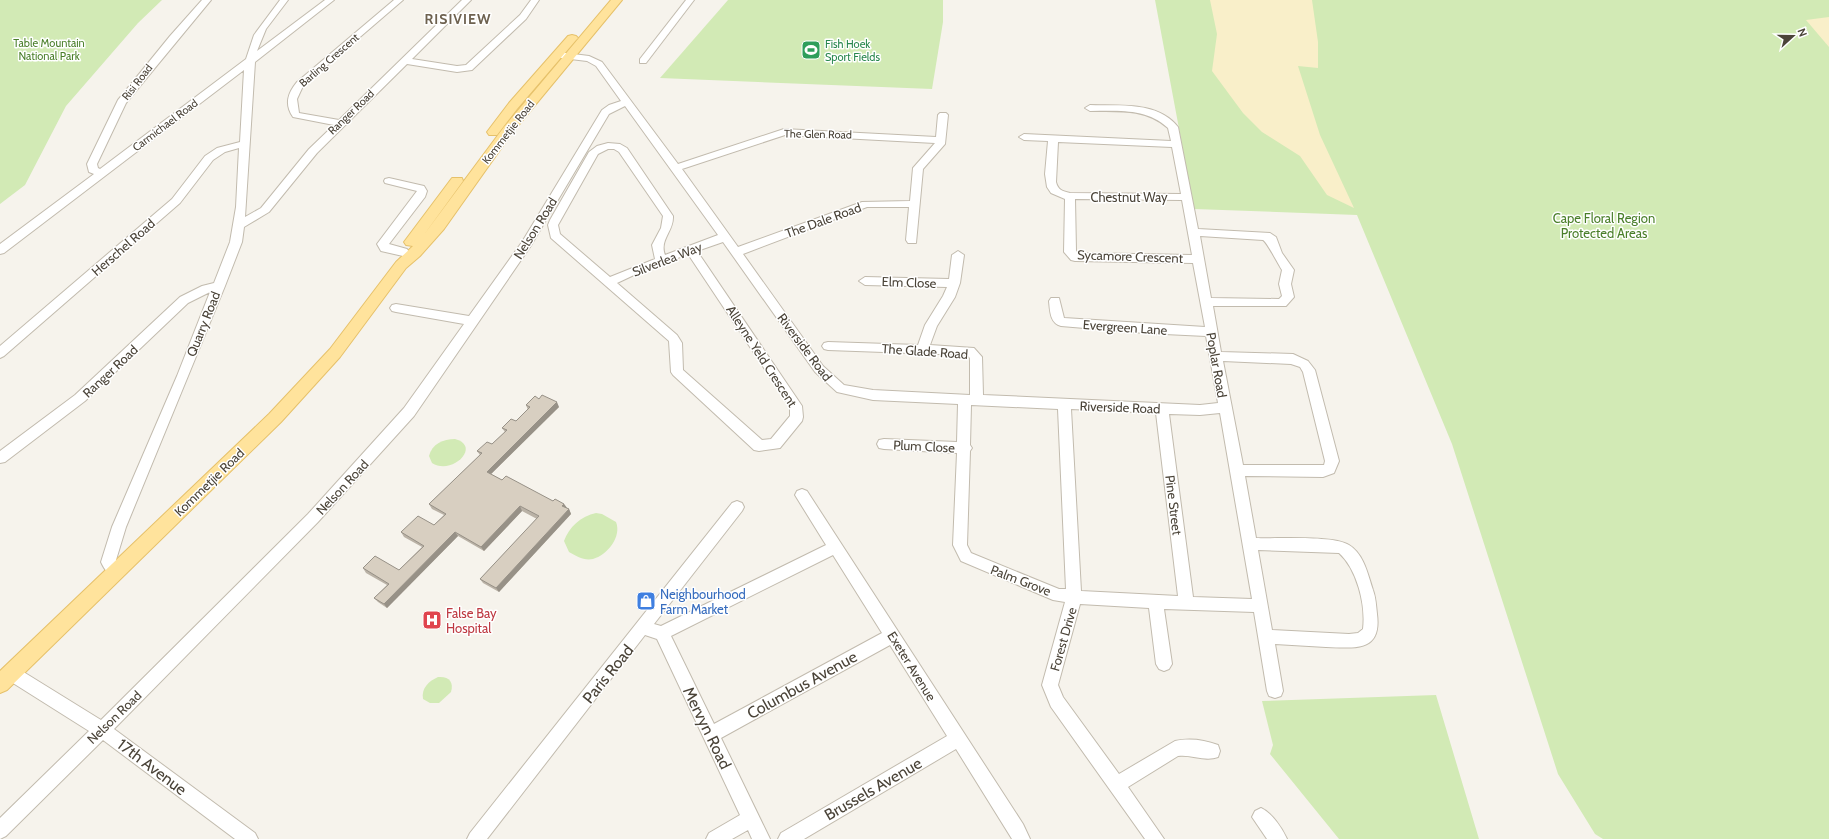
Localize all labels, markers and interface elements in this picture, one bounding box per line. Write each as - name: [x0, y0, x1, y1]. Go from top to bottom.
- district label: RISIVIEW: [425, 10, 491, 28]
- north arrow: [1773, 16, 1813, 56]
- text: N: [1794, 26, 1810, 39]
- street label: Barling Crescent: [296, 30, 362, 90]
- park label: Table Mountain National Park: [13, 36, 85, 63]
- place label: Fish Hoek Sport Fields: [825, 37, 880, 64]
- sports icon: Fish Hoek Sport Fields: [800, 39, 822, 61]
- street label: Risi Road: [119, 61, 155, 103]
- street label: Ranger Road: [325, 86, 377, 138]
- street label: Carmichael Road: [130, 96, 200, 154]
- street label: Kommetjie Road: [479, 97, 537, 167]
- street label: The Glen Road: [784, 126, 852, 142]
- street label: Chestnut Way: [1090, 189, 1168, 205]
- street label: Nelson Road: [510, 194, 560, 262]
- street label: The Dale Road: [783, 199, 863, 241]
- park label: Cape Floral Region Protected Areas: [1553, 210, 1655, 241]
- street label: Herschel Road: [88, 215, 158, 279]
- street label: Silverlea Way: [630, 238, 705, 280]
- street label: Sycamore Crescent: [1077, 246, 1184, 266]
- street label: Elm Close: [881, 273, 937, 291]
- street label: Quarry Road: [183, 289, 223, 359]
- street label: Alleyne Yeld Crescent: [723, 302, 801, 410]
- street label: Riverside Road: [774, 310, 836, 384]
- street label: Evergreen Lane: [1082, 316, 1168, 338]
- street label: Poplar Road: [1203, 331, 1231, 399]
- street label: The Glade Road: [881, 340, 969, 362]
- street label: Ranger Road: [79, 341, 141, 401]
- street label: Riverside Road: [1079, 398, 1161, 416]
- street label: Plum Close: [893, 436, 956, 456]
- street label: Kommetjie Road: [171, 445, 248, 520]
- street label: Nelson Road: [312, 456, 372, 518]
- street label: Pine Street: [1162, 474, 1186, 537]
- street label: Palm Grove: [989, 561, 1054, 599]
- place label: Neighbourhood Farm Market: [660, 586, 746, 617]
- shop icon: Neighbourhood Farm Market: [635, 590, 657, 612]
- place label: False Bay Hospital: [446, 605, 497, 636]
- street label: Forest Drive: [1046, 605, 1080, 673]
- hospital icon: False Bay Hospital: [421, 609, 443, 631]
- street label: Exeter Avenue: [884, 628, 940, 704]
- street label: Paris Road: [579, 641, 637, 707]
- street label: Columbus Avenue: [744, 647, 860, 723]
- street label: Mervyn Road: [679, 684, 735, 772]
- street label: Nelson Road: [83, 687, 145, 747]
- street label: 17th Avenue: [114, 735, 190, 799]
- street label: Brussels Avenue: [821, 754, 925, 824]

